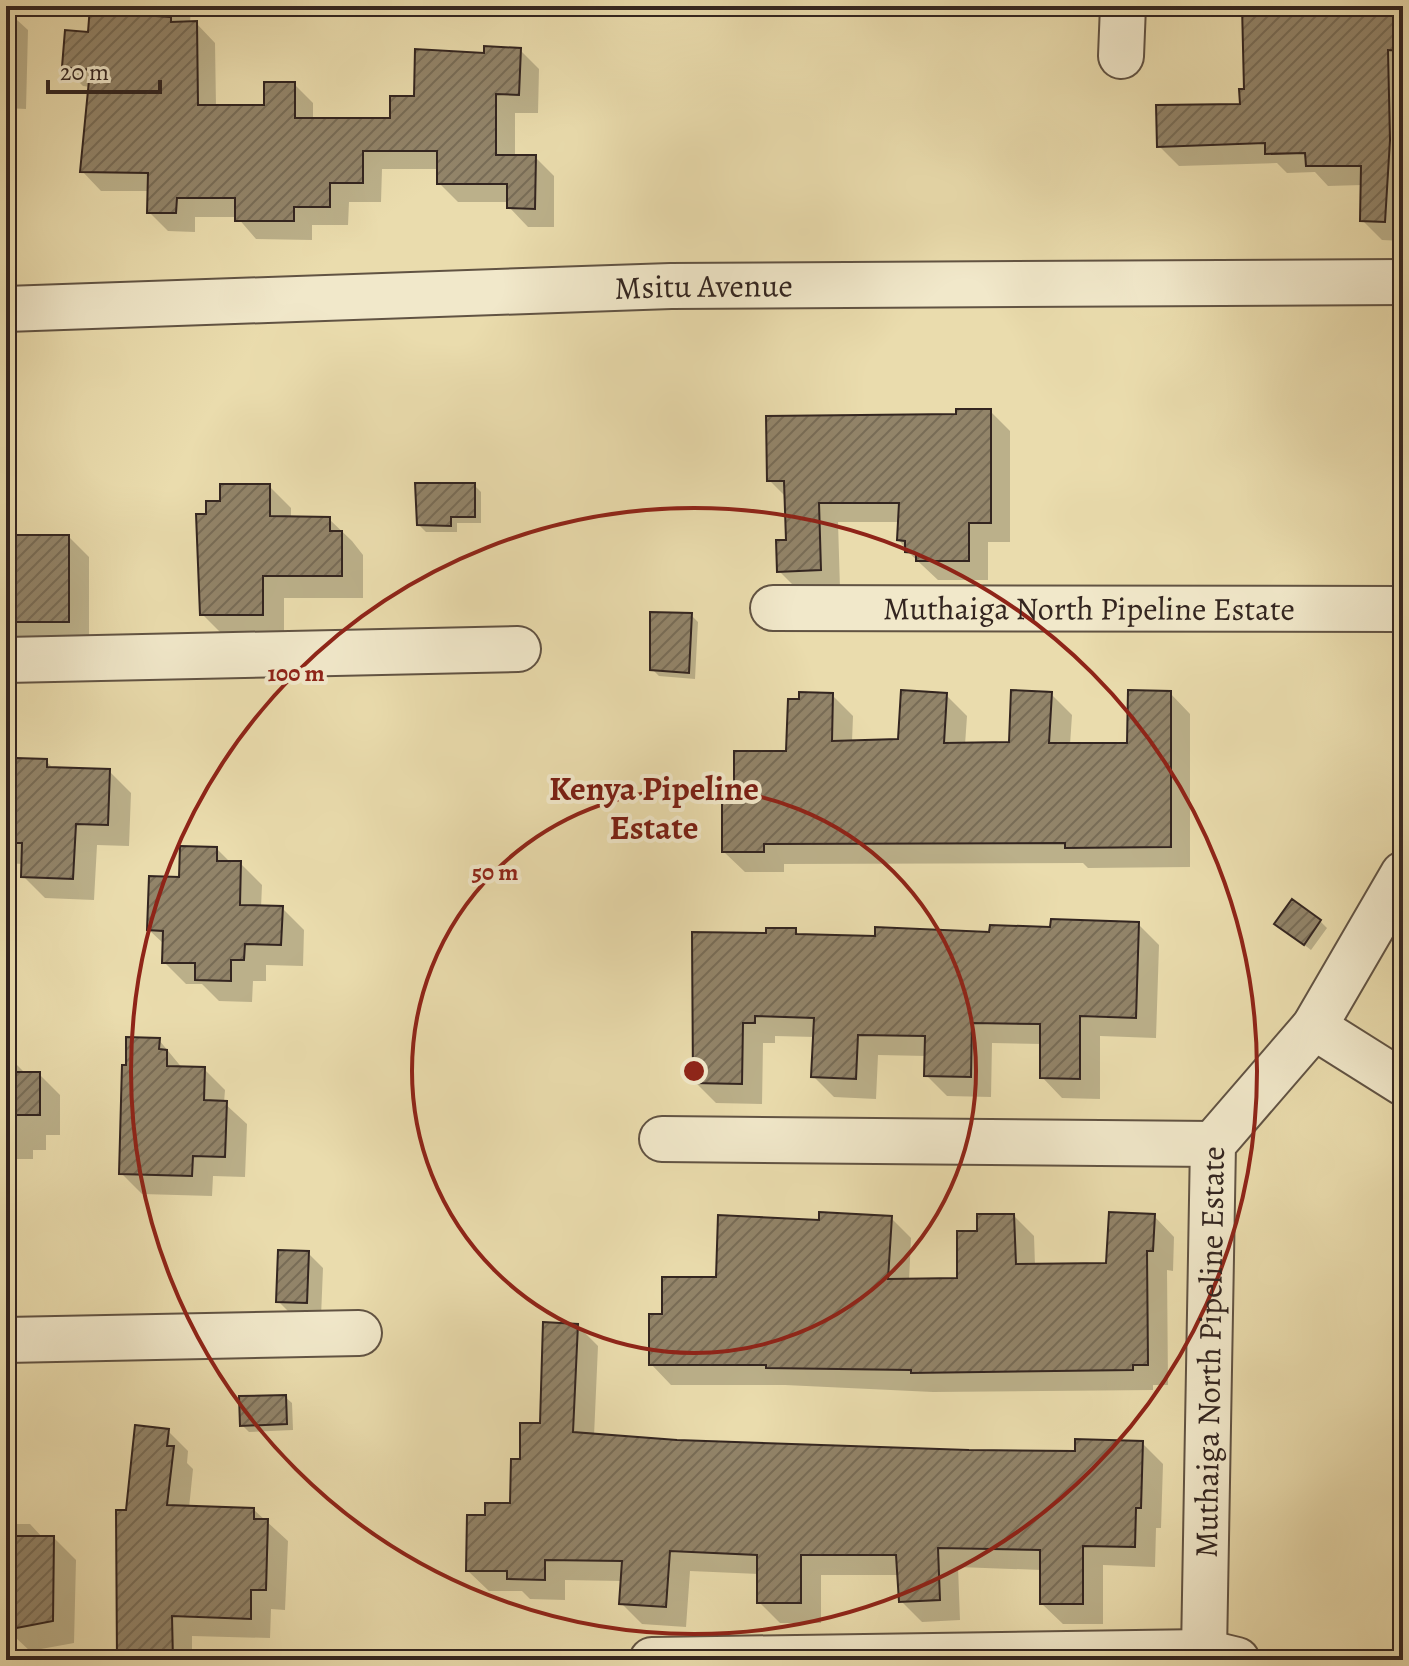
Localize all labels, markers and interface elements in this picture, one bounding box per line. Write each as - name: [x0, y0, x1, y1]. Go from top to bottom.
- scale bar: [48, 44, 160, 94]
- text: 20 m: [60, 56, 109, 88]
- street label: Msitu Avenue: [614, 263, 793, 310]
- street label: Muthaiga North Pipeline Estate: [883, 586, 1295, 631]
- text: 100 m: [267, 657, 325, 689]
- district label: Kenya Pipeline Estate: [549, 765, 759, 851]
- text: 50 m: [472, 856, 518, 888]
- centre of rings: [680, 1057, 708, 1085]
- street label: Muthaiga North Pipeline Estate: [1184, 1146, 1235, 1558]

